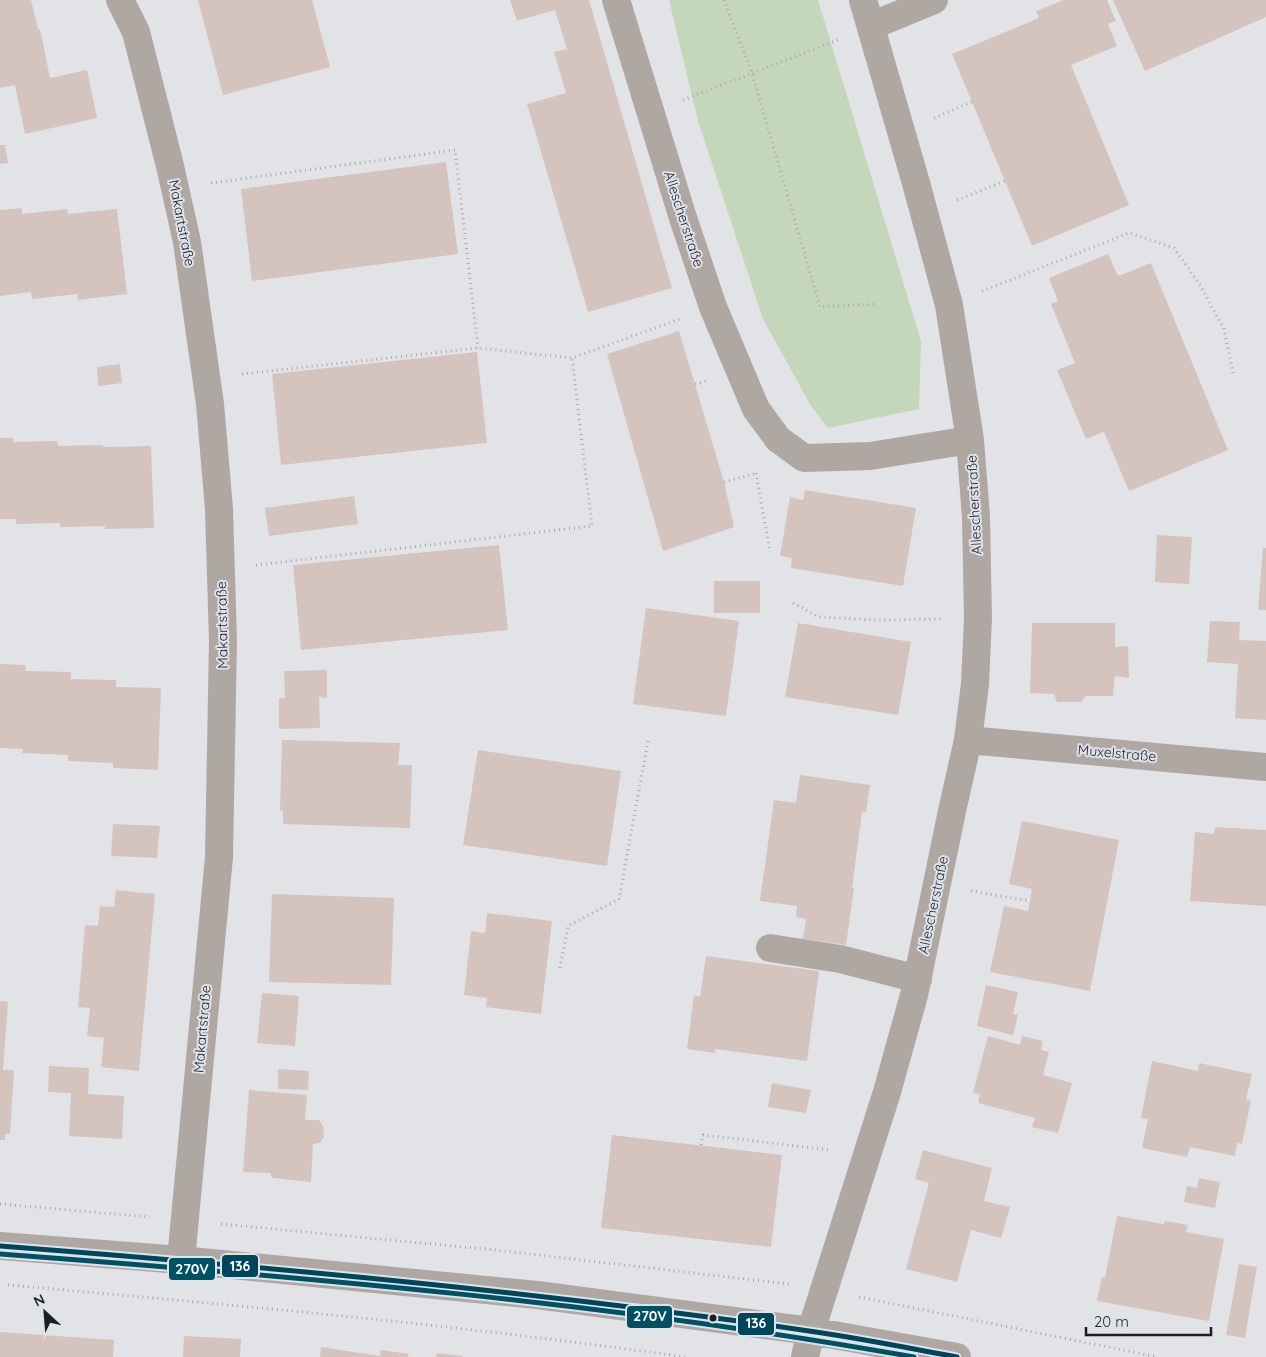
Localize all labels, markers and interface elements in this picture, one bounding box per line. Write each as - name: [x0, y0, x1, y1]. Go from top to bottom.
- street label: Allescherstraße: [660, 169, 708, 269]
- street label: Makartstraße: [165, 178, 199, 268]
- street label: Allescherstraße: [962, 455, 986, 555]
- street label: Makartstraße: [212, 581, 232, 669]
- street label: Muxelstraße: [1077, 741, 1157, 765]
- street label: Allescherstraße: [914, 854, 952, 956]
- street label: Makartstraße: [189, 984, 215, 1074]
- line badge: 136: [221, 1254, 259, 1278]
- line badge: 270V: [168, 1257, 216, 1281]
- text: 136: [230, 1257, 251, 1275]
- text: 270V: [175, 1260, 209, 1278]
- north arrow: [20, 1287, 70, 1337]
- text: N: [31, 1290, 48, 1311]
- scale bar: [1086, 1304, 1211, 1336]
- line badge: 270V: [626, 1305, 673, 1329]
- text: 270V: [633, 1307, 667, 1325]
- line badge: 136: [737, 1312, 775, 1336]
- text: 20 m: [1094, 1312, 1129, 1331]
- unlabelled marker: [708, 1313, 718, 1323]
- text: 136: [746, 1314, 767, 1332]

